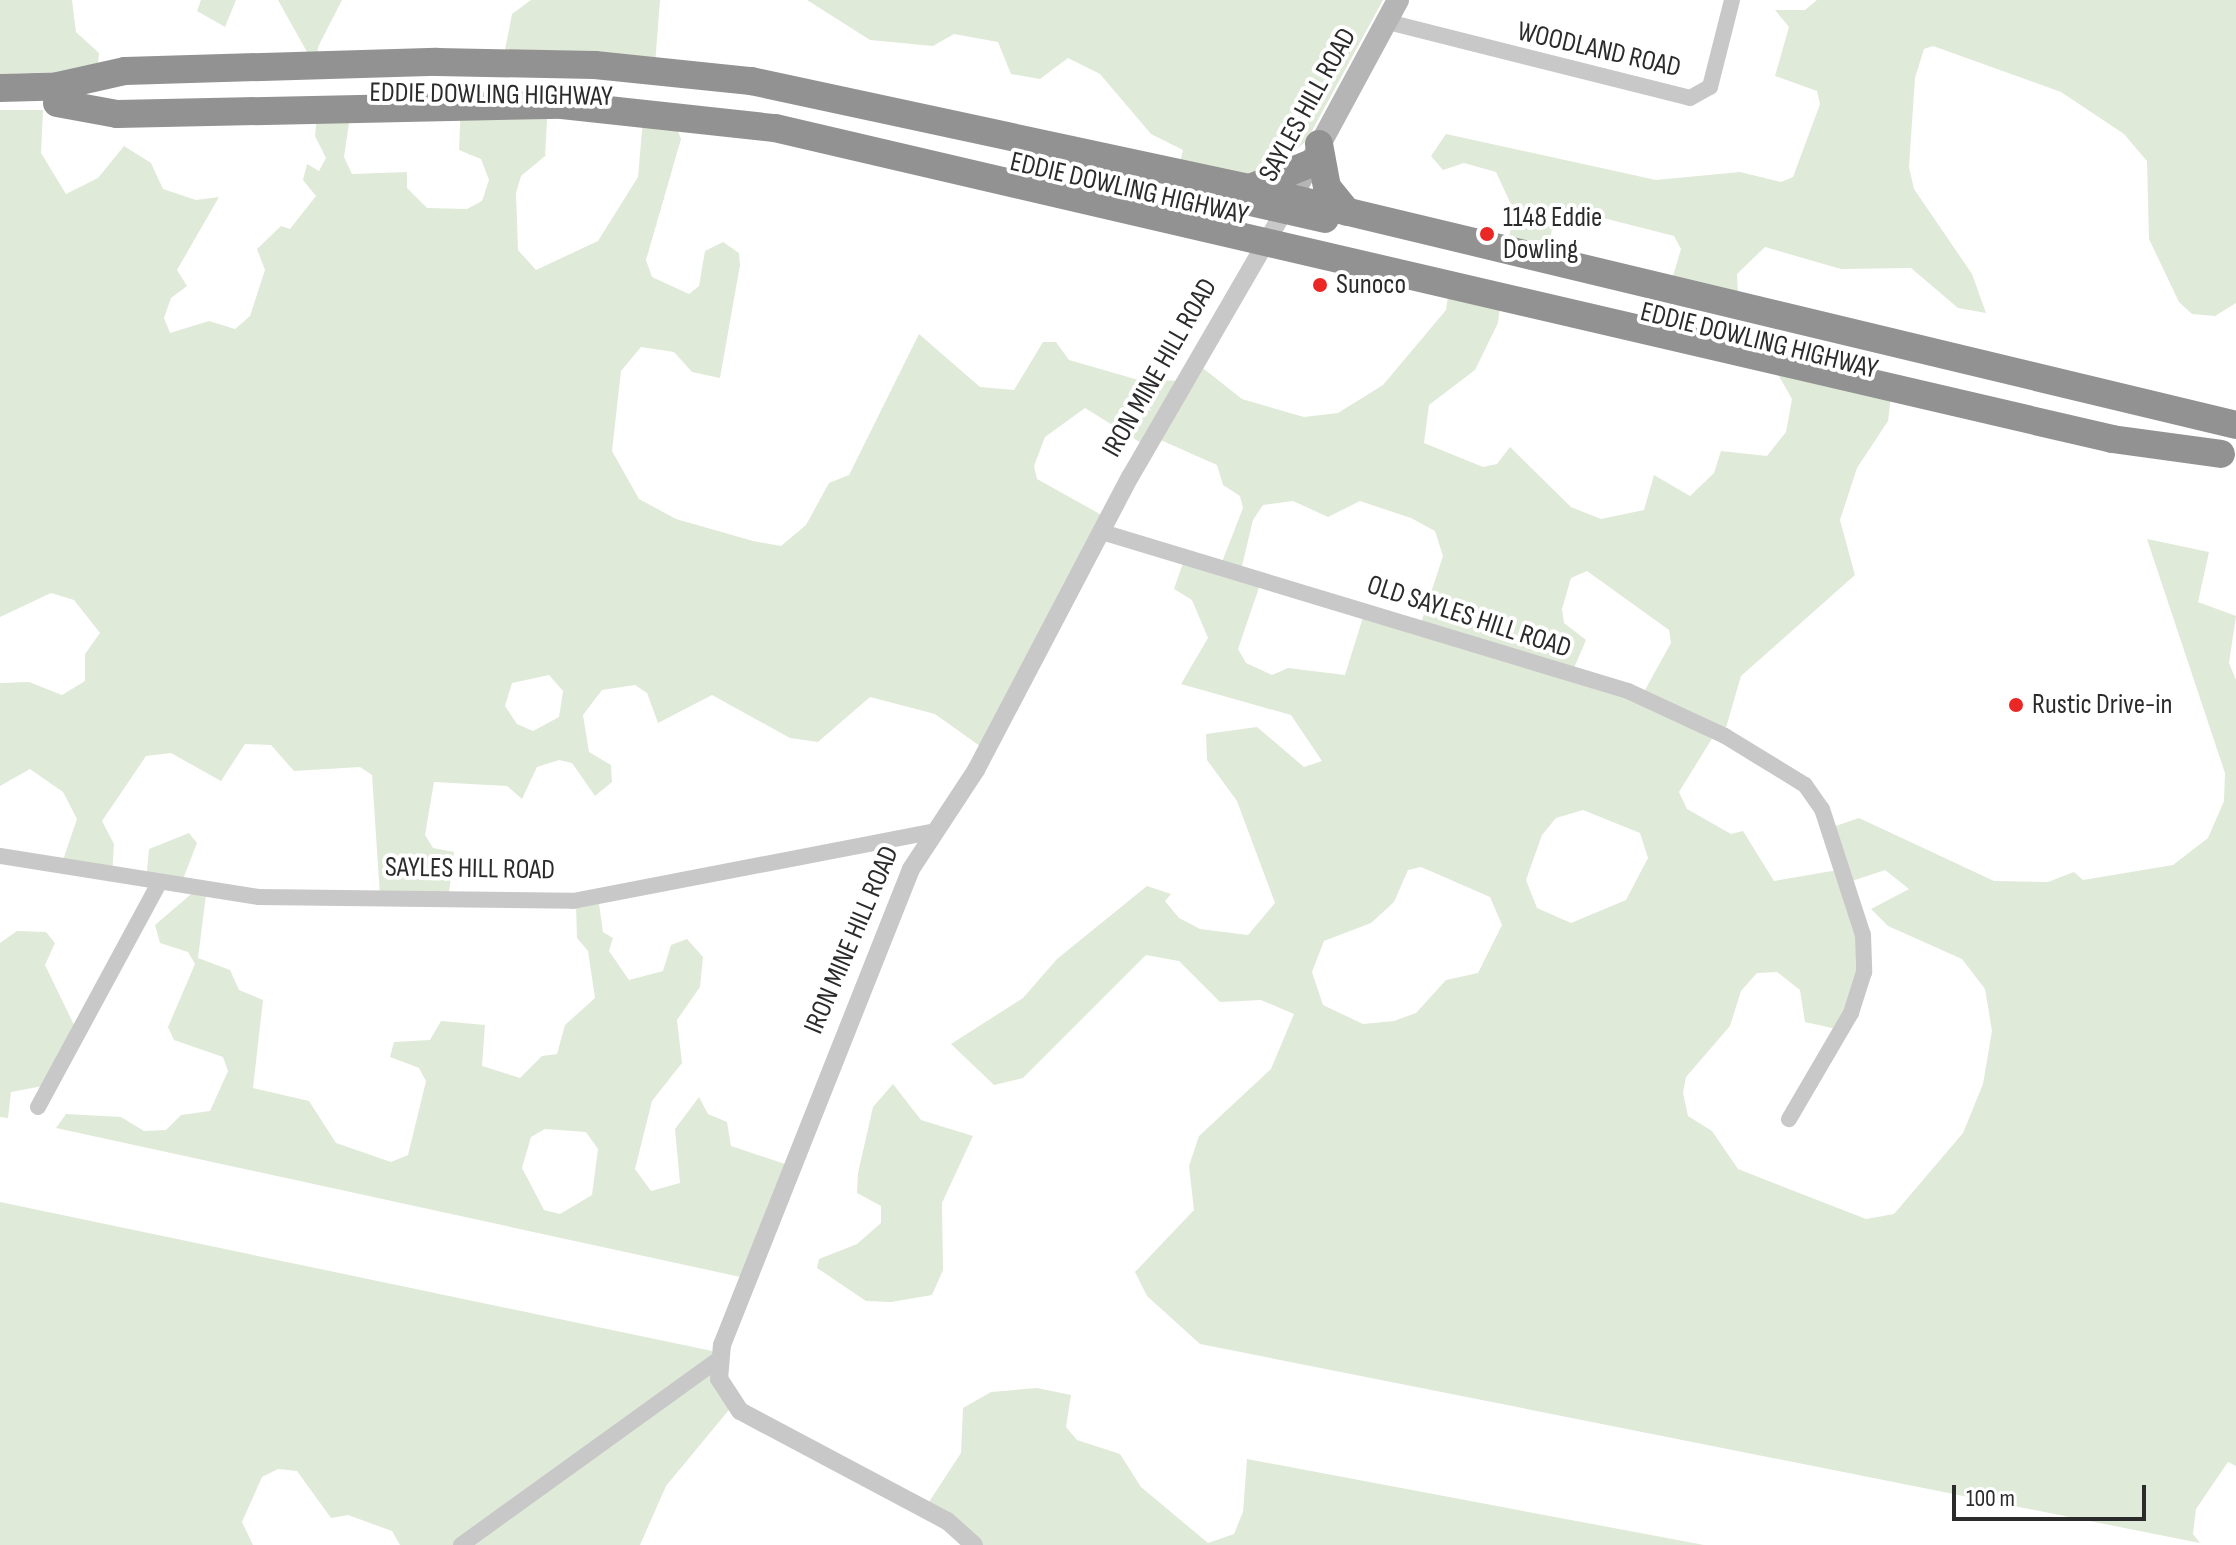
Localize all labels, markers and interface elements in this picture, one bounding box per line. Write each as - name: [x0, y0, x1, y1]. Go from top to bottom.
- street label: WOODLAND ROAD: [1514, 15, 1684, 85]
- street label: SAYLES HILL ROAD: [1252, 23, 1364, 187]
- street label: EDDIE DOWLING HIGHWAY: [369, 76, 613, 114]
- street label: EDDIE DOWLING HIGHWAY: [1007, 145, 1251, 233]
- place label: 1148 Eddie Dowling: [1503, 201, 1602, 267]
- marker: 1148 Eddie Dowling: [1478, 225, 1496, 243]
- place label: Sunoco: [1336, 268, 1406, 302]
- street label: IRON MINE HILL ROAD: [1095, 273, 1225, 463]
- marker: Sunoco: [1311, 276, 1329, 294]
- street label: EDDIE DOWLING HIGHWAY: [1637, 295, 1881, 387]
- street label: OLD SAYLES HILL ROAD: [1363, 568, 1575, 666]
- place label: Rustic Drive-in: [2032, 688, 2172, 722]
- marker: Rustic Drive-in: [2007, 696, 2025, 714]
- street label: IRON MINE HILL ROAD: [797, 841, 907, 1039]
- street label: SAYLES HILL ROAD: [385, 851, 555, 887]
- scale bar: [1956, 1469, 2150, 1519]
- text: 100 m: [1966, 1484, 2015, 1513]

